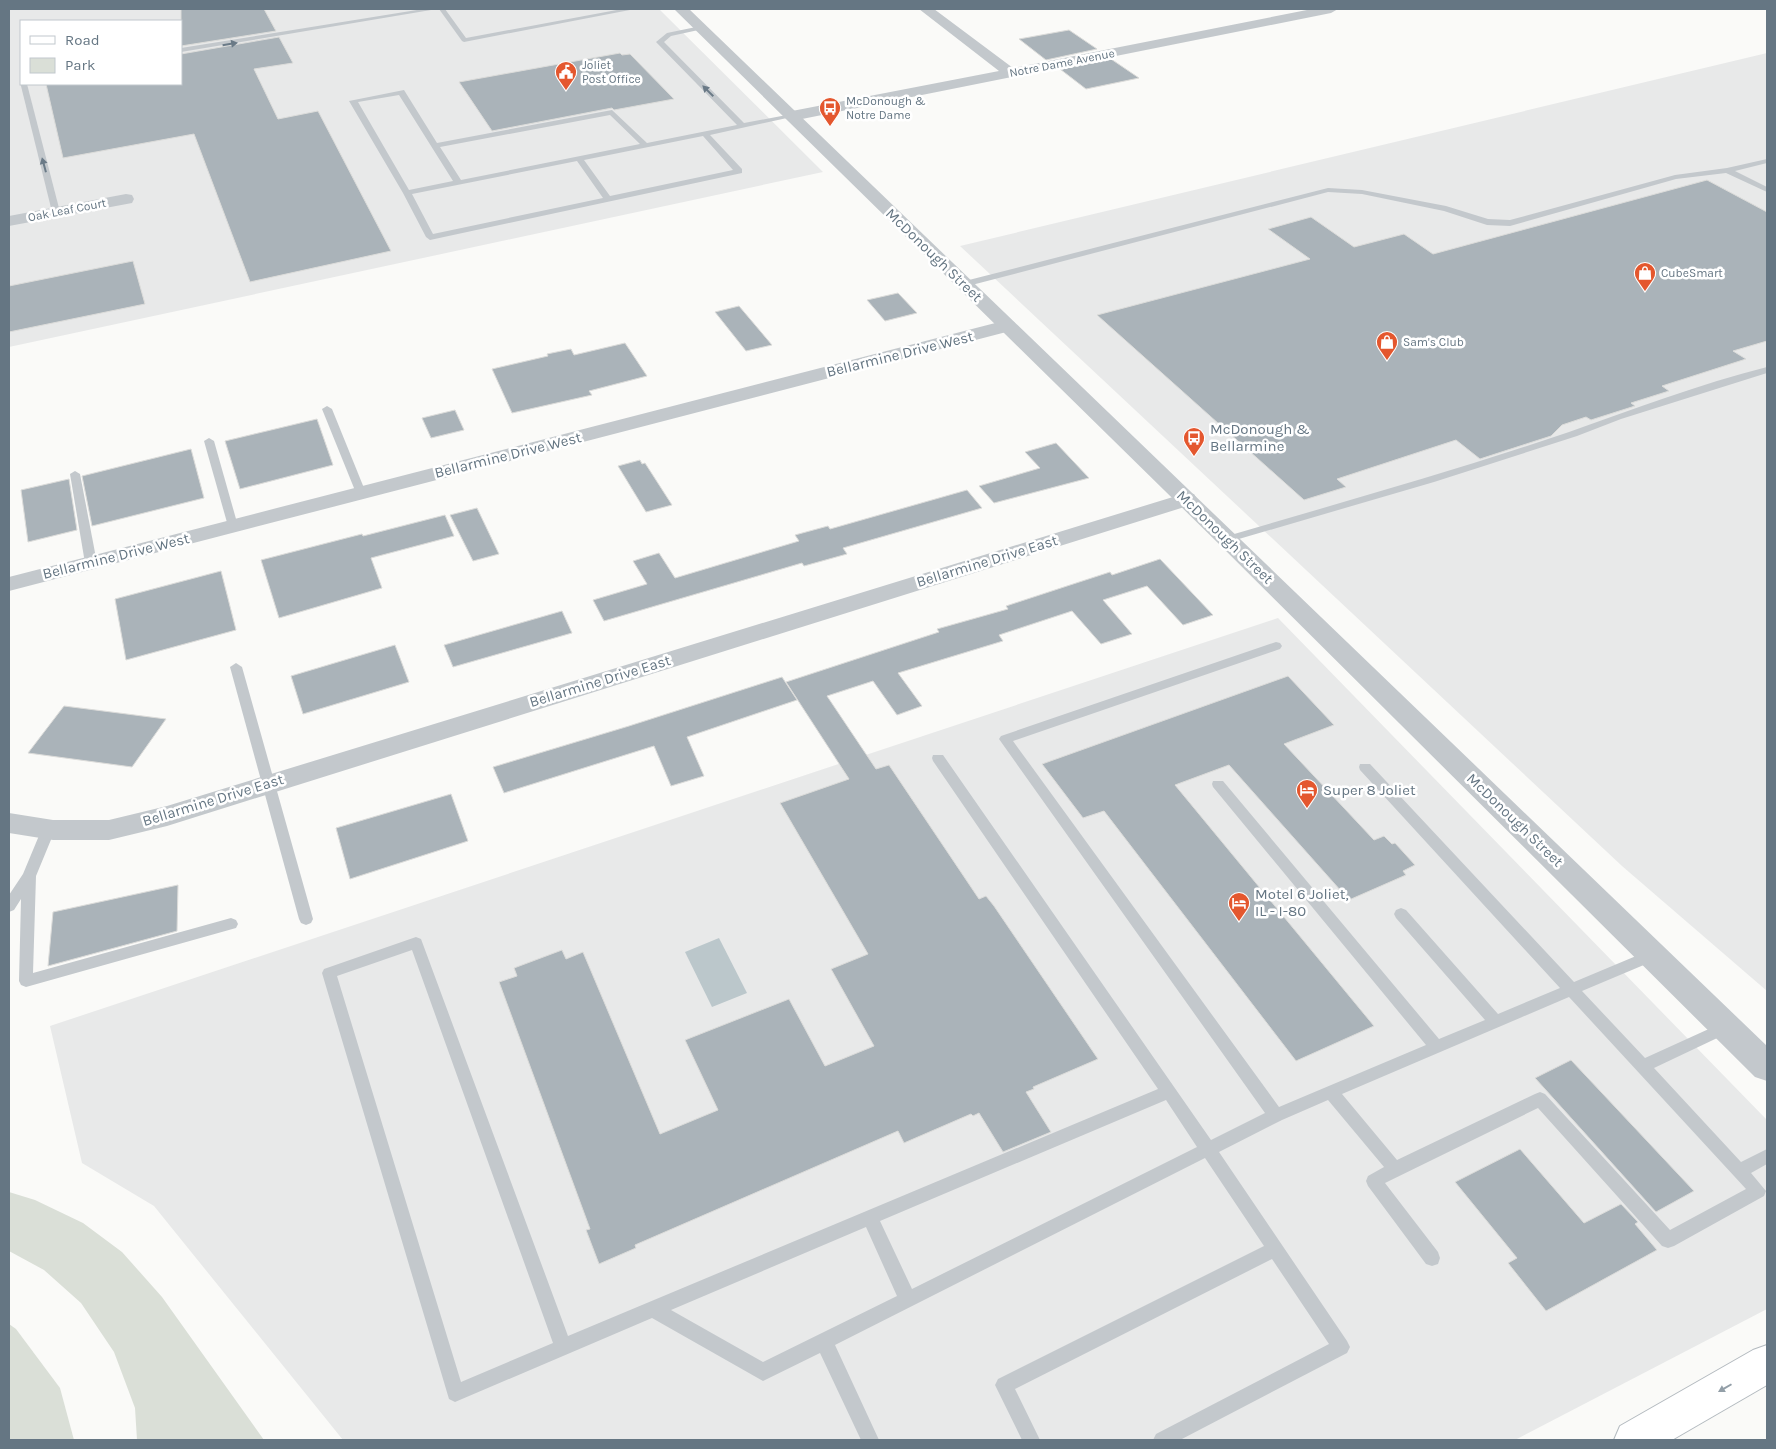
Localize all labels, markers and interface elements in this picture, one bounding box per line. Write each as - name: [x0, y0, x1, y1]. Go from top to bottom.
- legend: [20, 20, 182, 85]
- text: Road: [65, 31, 100, 49]
- one-way arrow: [222, 39, 238, 47]
- street label: Notre Dame Avenue: [1008, 46, 1116, 80]
- text: Park: [65, 56, 95, 74]
- place label: Joliet Post Office: [582, 58, 641, 86]
- public building icon: Joliet Post Office: [554, 60, 578, 91]
- one-way arrow: [702, 86, 714, 98]
- place label: McDonough & Notre Dame: [846, 94, 926, 122]
- bus stop icon: McDonough & Notre Dame: [818, 96, 842, 127]
- one-way arrow: [40, 158, 48, 173]
- street label: Oak Leaf Court: [27, 195, 108, 224]
- street label: McDonough Street: [882, 204, 986, 306]
- shop icon: CubeSmart: [1633, 261, 1657, 292]
- place label: CubeSmart: [1661, 266, 1723, 280]
- street label: Bellarmine Drive West: [825, 327, 976, 381]
- shop icon: Sam's Club: [1375, 330, 1399, 361]
- place label: Sam's Club: [1403, 335, 1464, 349]
- place label: McDonough & Bellarmine: [1210, 420, 1310, 455]
- bus stop icon: McDonough & Bellarmine: [1182, 426, 1206, 457]
- street label: Bellarmine Drive West: [433, 428, 584, 482]
- street label: McDonough Street: [1173, 486, 1277, 588]
- street label: Bellarmine Drive West: [41, 529, 192, 583]
- street label: Bellarmine Drive East: [914, 531, 1060, 591]
- street label: Bellarmine Drive East: [527, 651, 673, 711]
- street label: McDonough Street: [1463, 769, 1567, 871]
- street label: Bellarmine Drive East: [140, 770, 286, 830]
- hotel icon: Super 8 Joliet: [1295, 778, 1319, 809]
- place label: Super 8 Joliet: [1323, 781, 1416, 799]
- place label: Motel 6 Joliet, IL - I-80: [1255, 885, 1349, 920]
- hotel icon: Motel 6 Joliet, IL - I-80: [1227, 891, 1251, 922]
- one-way arrow: [1718, 1384, 1732, 1392]

